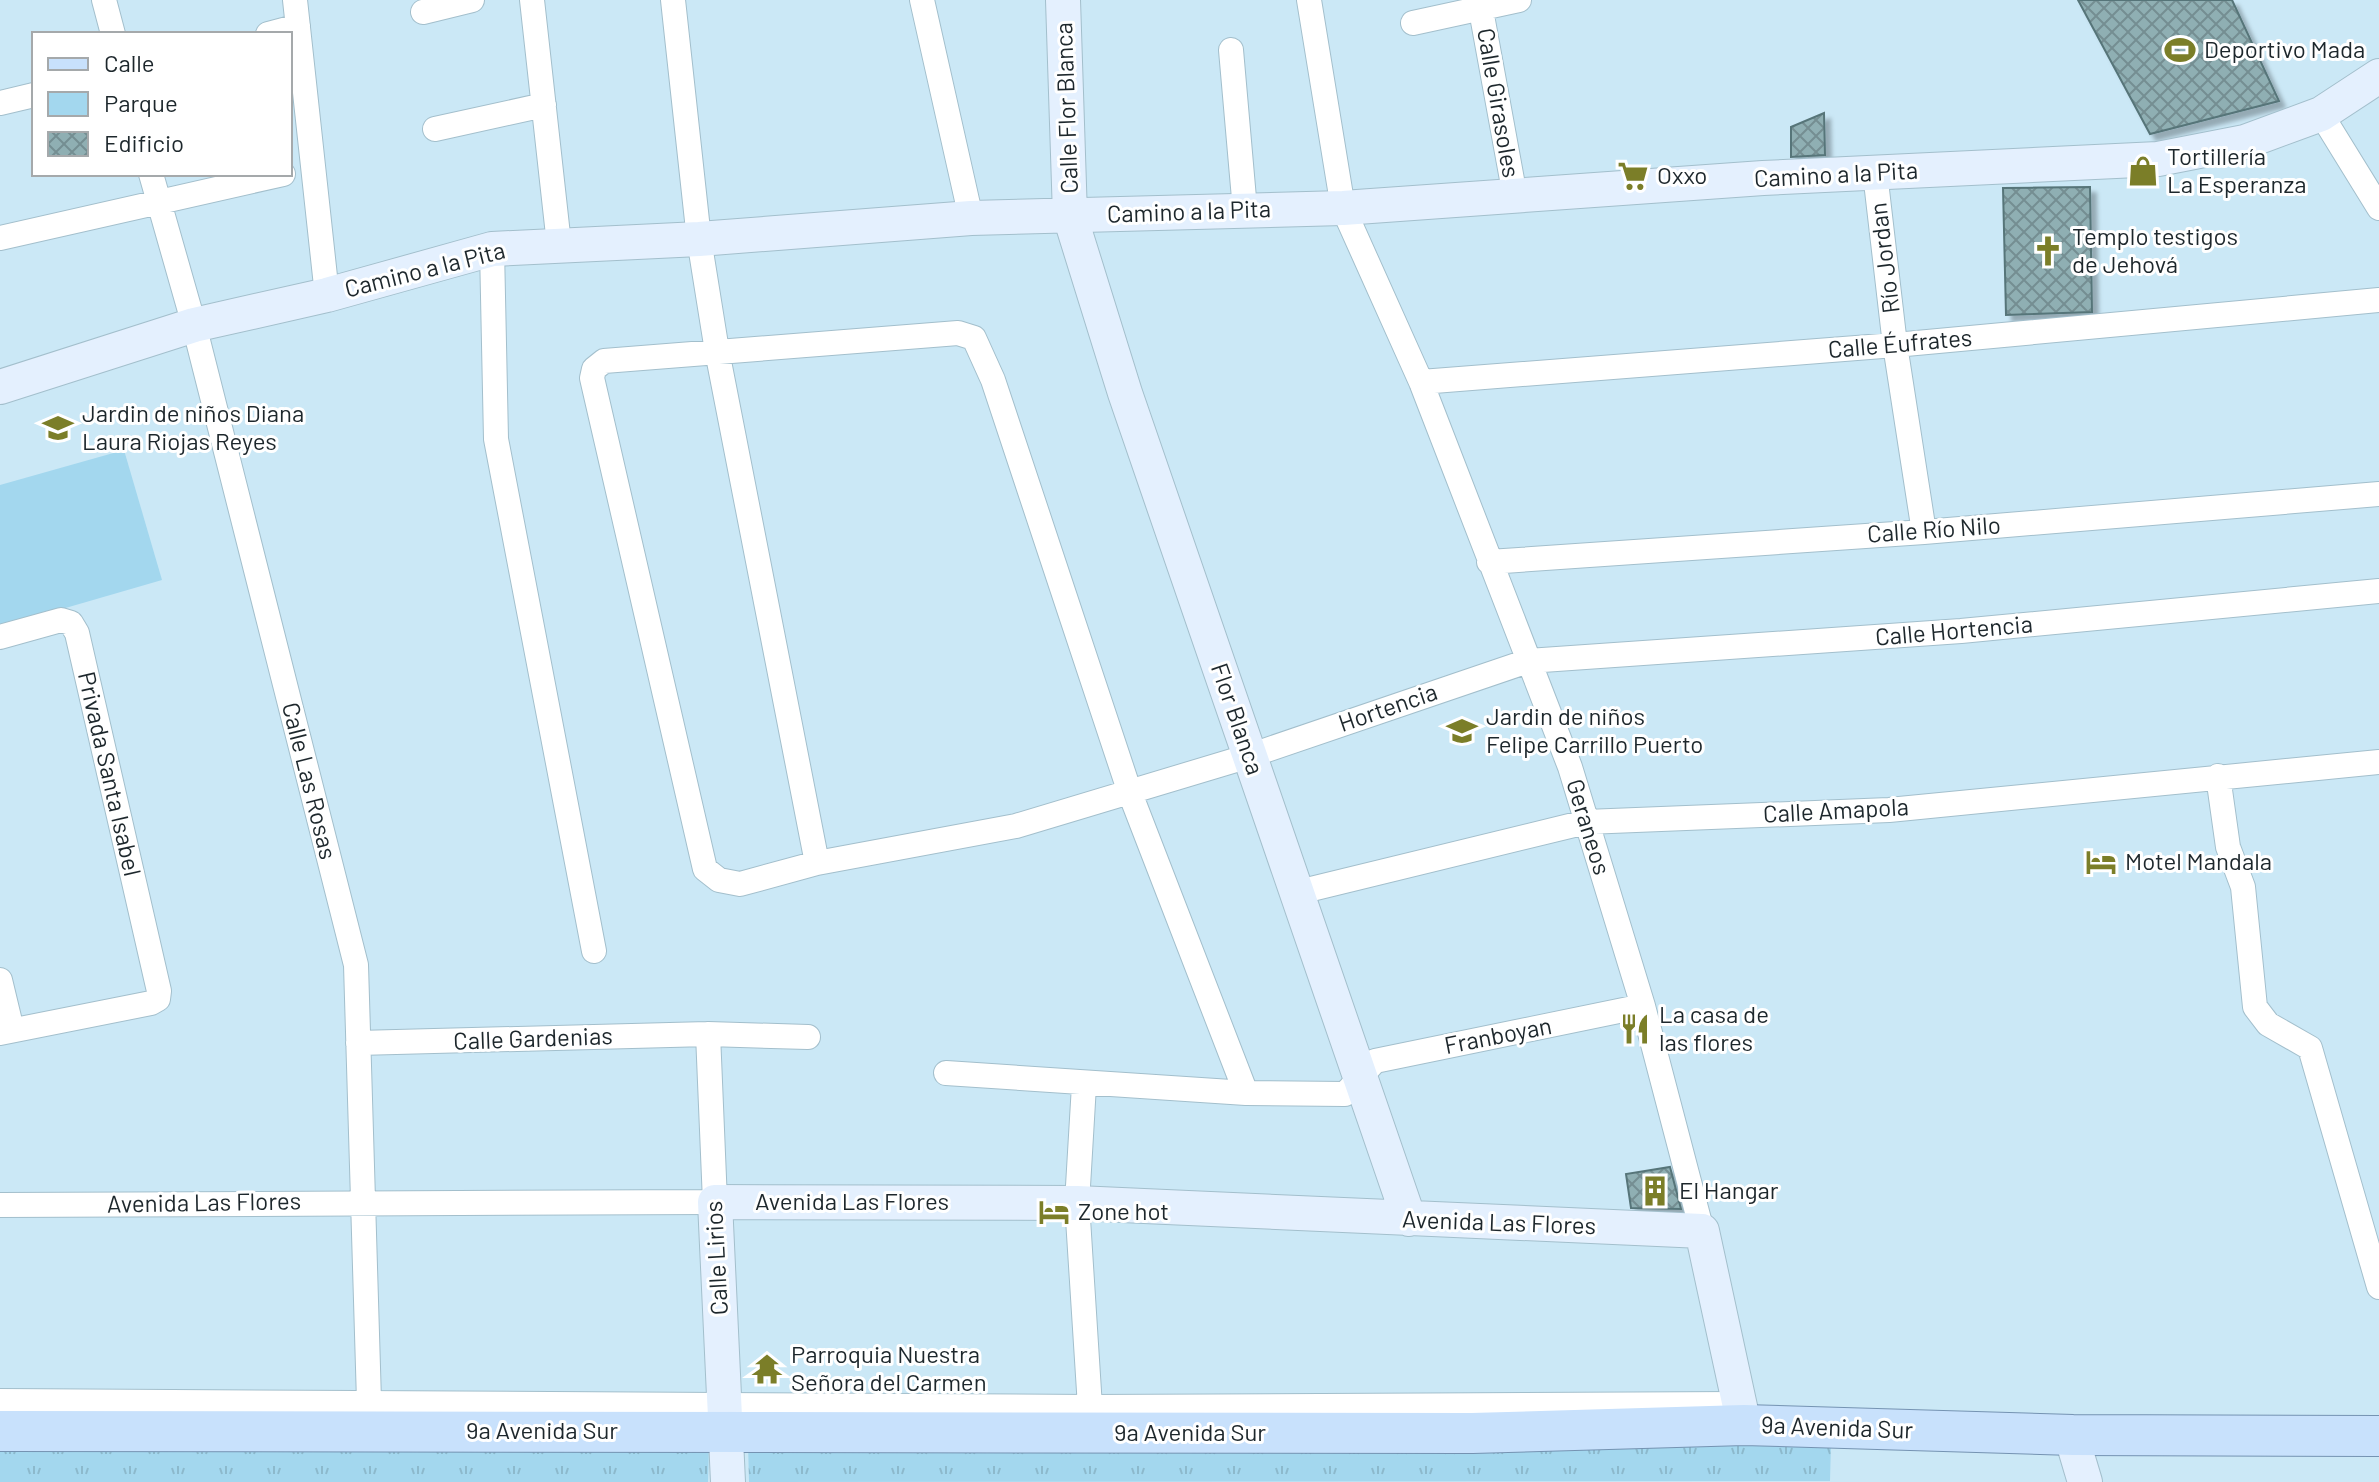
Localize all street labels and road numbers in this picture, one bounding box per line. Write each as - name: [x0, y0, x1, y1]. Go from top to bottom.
- street label: Calle Flor Blanca: [1048, 22, 1083, 194]
- street label: Calle Girasoles: [1472, 26, 1527, 180]
- street label: Camino a la Pita: [1753, 155, 1919, 192]
- street label: Camino a la Pita: [1106, 193, 1272, 228]
- street label: Río Jordan: [1862, 201, 1905, 315]
- street label: Camino a la Pita: [341, 235, 508, 302]
- street label: Calle Éufrates: [1827, 322, 1973, 363]
- street label: Calle Río Nilo: [1866, 509, 2002, 548]
- street label: Calle Hortencia: [1874, 608, 2034, 651]
- street label: Flor Blanca: [1206, 659, 1271, 778]
- street label: Privada Santa Isabel: [73, 669, 148, 879]
- street label: Hortencia: [1334, 676, 1441, 737]
- street label: Calle Las Rosas: [277, 699, 344, 862]
- street label: Geraneos: [1561, 775, 1618, 878]
- street label: Calle Amapola: [1762, 791, 1910, 828]
- street label: Franboyan: [1442, 1010, 1554, 1059]
- street label: Calle Gardenias: [453, 1020, 613, 1055]
- street label: Avenida Las Flores: [107, 1185, 301, 1218]
- street label: Avenida Las Flores: [755, 1186, 949, 1215]
- street label: Calle Lirios: [698, 1200, 733, 1316]
- street label: Avenida Las Flores: [1402, 1204, 1597, 1239]
- street label: 9a Avenida Sur: [1761, 1409, 1914, 1444]
- street label: 9a Avenida Sur: [466, 1415, 618, 1444]
- street label: 9a Avenida Sur: [1114, 1417, 1266, 1446]

